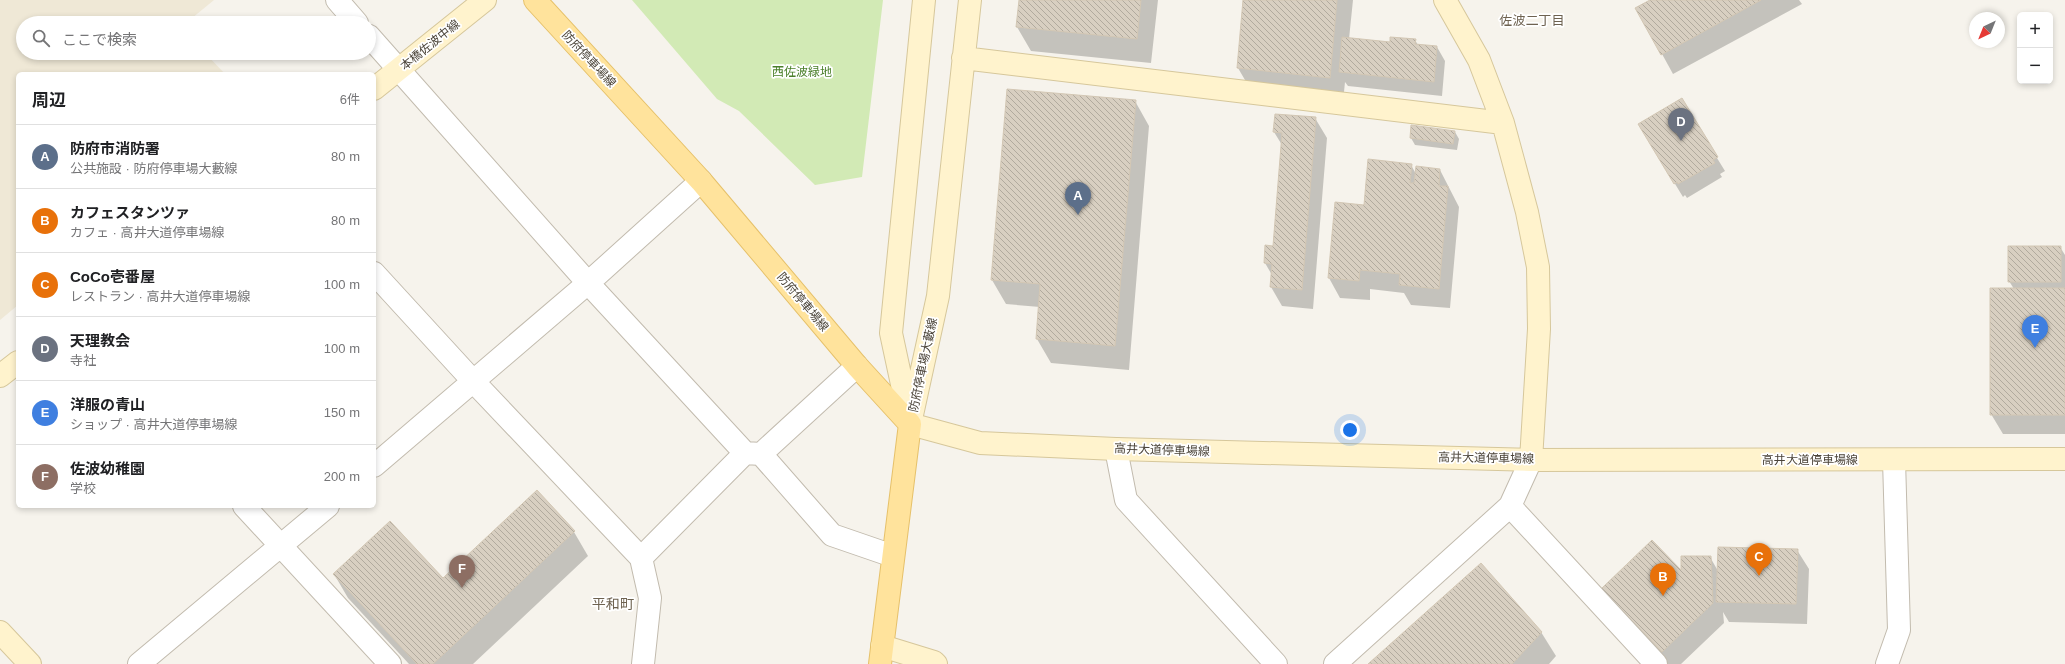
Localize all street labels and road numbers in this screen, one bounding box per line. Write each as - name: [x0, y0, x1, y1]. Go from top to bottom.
- street label: 本橋佐波中線: [398, 17, 462, 73]
- street label: 防府停車場線: [559, 28, 619, 90]
- street label: 防府停車場線: [774, 270, 832, 334]
- street label: 防府停車場大藪線: [906, 317, 940, 413]
- street label: 高井大道停車場線: [1114, 441, 1210, 459]
- street label: 高井大道停車場線: [1438, 450, 1534, 466]
- street label: 高井大道停車場線: [1762, 453, 1858, 467]

